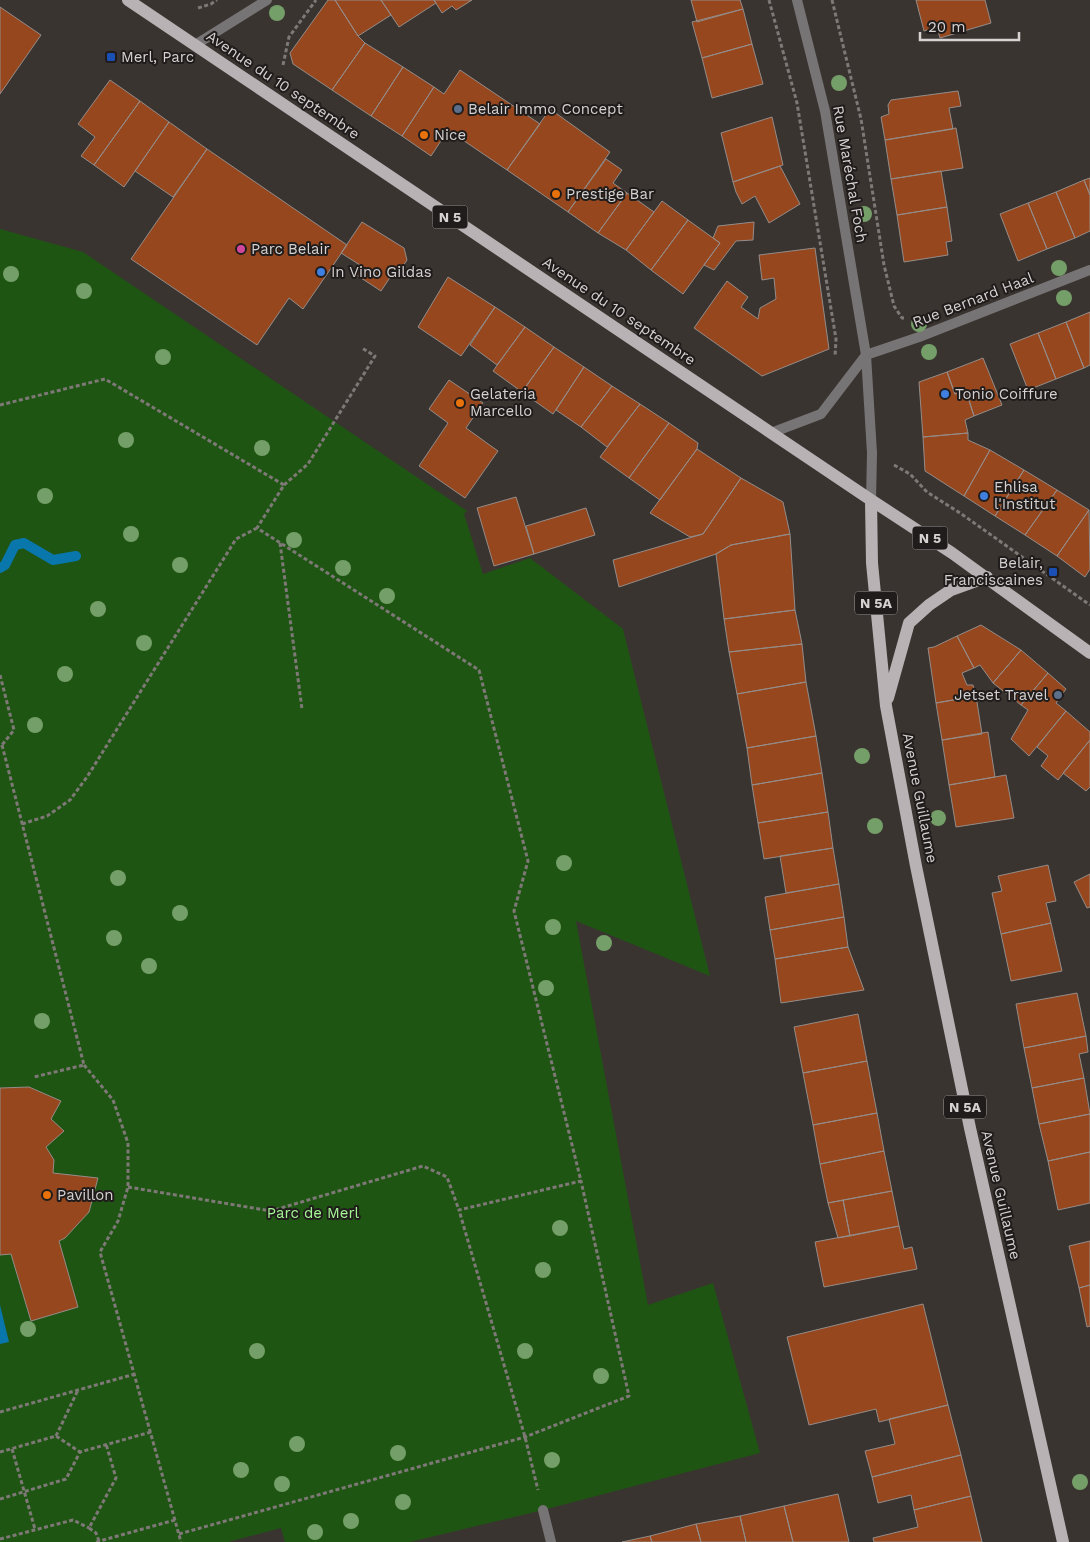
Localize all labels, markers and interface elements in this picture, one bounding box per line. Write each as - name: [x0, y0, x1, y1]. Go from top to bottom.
- scale bar: [920, 10, 1019, 42]
- text: 20 m: [928, 18, 966, 36]
- street label: Avenue du 10 septembre: [203, 27, 363, 143]
- place label: Merl, Parc: [121, 48, 194, 66]
- marker: Merl, Parc: [105, 51, 117, 63]
- place label: Belair Immo Concept: [468, 100, 623, 118]
- marker: Belair Immo Concept: [452, 103, 464, 115]
- street label: Rue Maréchal Foch: [829, 104, 871, 244]
- place label: Nice: [434, 126, 466, 144]
- marker: Nice: [418, 129, 430, 141]
- place label: Prestige Bar: [566, 185, 654, 203]
- marker: Prestige Bar: [550, 188, 562, 200]
- road number: N 5: [432, 206, 468, 228]
- place label: Parc Belair: [251, 240, 330, 258]
- marker: Parc Belair: [235, 243, 247, 255]
- street label: Avenue du 10 septembre: [539, 253, 699, 369]
- place label: In Vino Gildas: [331, 263, 432, 281]
- marker: In Vino Gildas: [315, 266, 327, 278]
- street label: Rue Bernard Haal: [910, 269, 1036, 331]
- place label: Gelateria Marcello: [470, 385, 536, 420]
- place label: Tonio Coiffure: [955, 385, 1058, 403]
- marker: Tonio Coiffure: [939, 388, 951, 400]
- marker: Gelateria Marcello: [454, 397, 466, 409]
- place label: Ehlisa l'Institut: [994, 478, 1056, 513]
- marker: Ehlisa l'Institut: [978, 490, 990, 502]
- road number: N 5: [912, 526, 948, 550]
- place label: Belair, Franciscaines: [944, 554, 1043, 589]
- marker: Belair, Franciscaines: [1047, 566, 1059, 578]
- road number: N 5A: [855, 592, 897, 614]
- place label: Jetset Travel: [954, 686, 1048, 704]
- marker: Jetset Travel: [1052, 689, 1064, 701]
- street label: Avenue Guillaume: [899, 731, 941, 865]
- road number: N 5A: [944, 1096, 986, 1118]
- street label: Avenue Guillaume: [977, 1129, 1025, 1261]
- place label: Pavillon: [57, 1186, 114, 1204]
- marker: Pavillon: [41, 1189, 53, 1201]
- park label: Parc de Merl: [267, 1204, 360, 1222]

